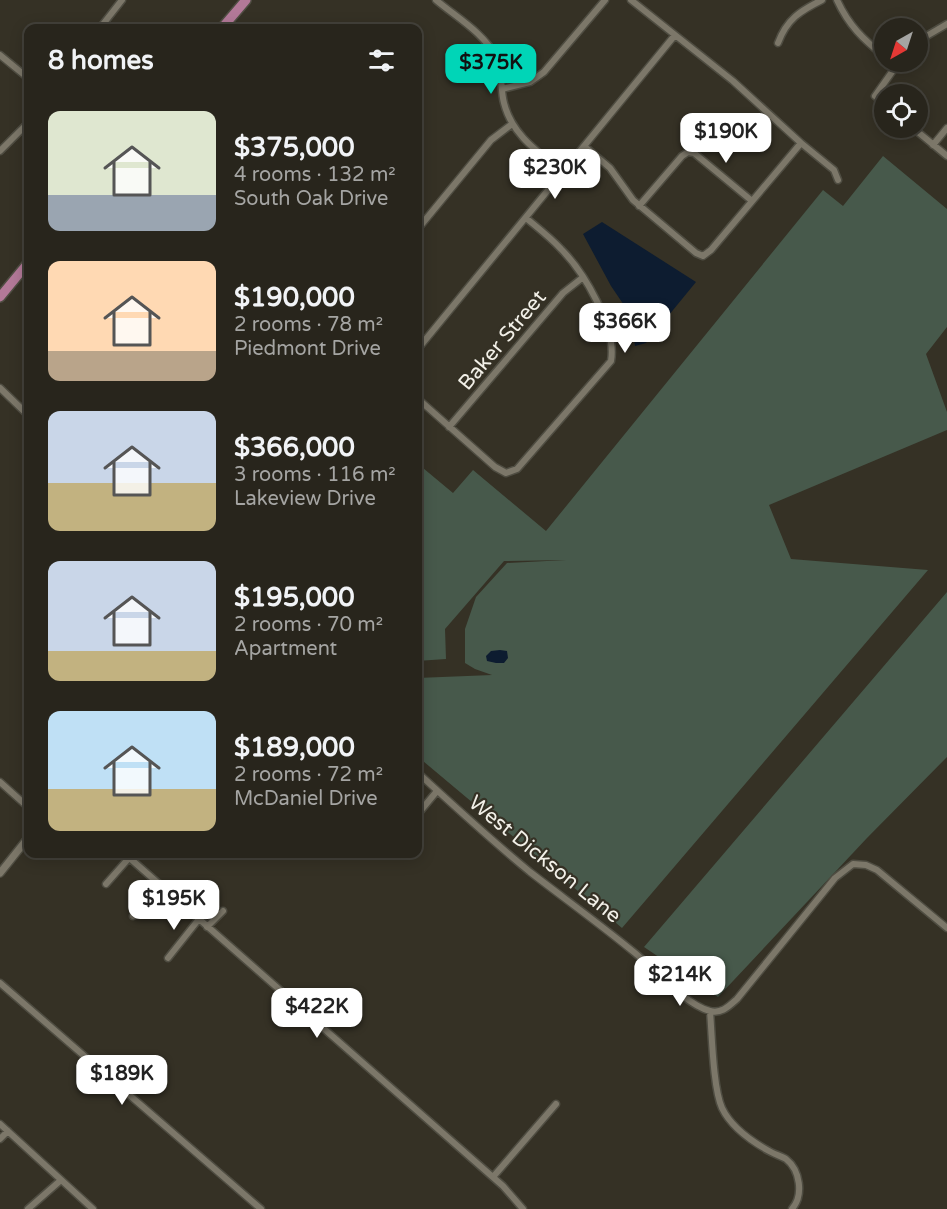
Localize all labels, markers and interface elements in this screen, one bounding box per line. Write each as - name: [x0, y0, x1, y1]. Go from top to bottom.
- north arrow: [874, 18, 928, 72]
- map controls: [874, 18, 928, 138]
- icon: filters: [365, 44, 398, 77]
- pin: $375K: [449, 44, 533, 95]
- text: 8 homes: [48, 45, 154, 76]
- text: $375K: [459, 51, 523, 75]
- button: locate: [874, 84, 928, 138]
- pin: $190K: [684, 113, 768, 164]
- text: $190K: [694, 120, 758, 144]
- text: $375,000: [234, 132, 354, 163]
- icon: home: [96, 135, 168, 207]
- pin: $230K: [513, 149, 597, 200]
- text: $230K: [523, 156, 587, 180]
- text: 4 rooms · 132 m²: [234, 163, 396, 187]
- text: South Oak Drive: [234, 187, 388, 211]
- text: $190,000: [234, 282, 355, 313]
- icon: home: [96, 285, 168, 357]
- street label: Baker Street: [453, 285, 552, 395]
- pin: $366K: [583, 303, 667, 354]
- text: $366K: [593, 310, 657, 334]
- text: 2 rooms · 78 m²: [234, 313, 383, 337]
- text: Piedmont Drive: [234, 337, 381, 361]
- text: $366,000: [234, 432, 355, 463]
- icon: home: [96, 435, 168, 507]
- text: 3 rooms · 116 m²: [234, 463, 396, 487]
- text: Lakeview Drive: [234, 487, 376, 511]
- text: $195,000: [234, 582, 354, 613]
- icon: home: [96, 585, 168, 657]
- text: 2 rooms · 70 m²: [234, 613, 383, 637]
- text: Apartment: [234, 637, 337, 661]
- text: $189,000: [234, 732, 355, 763]
- icon: home: [96, 735, 168, 807]
- text: 2 rooms · 72 m²: [234, 763, 383, 787]
- text: McDaniel Drive: [234, 787, 378, 811]
- street label: West Dickson Lane: [464, 790, 626, 929]
- pin: $195K: [132, 880, 216, 931]
- text: $195K: [142, 887, 206, 911]
- pin: $214K: [638, 956, 722, 1007]
- text: $214K: [648, 963, 712, 987]
- pin: $422K: [275, 988, 359, 1039]
- text: $422K: [285, 995, 349, 1019]
- pin: $189K: [80, 1055, 164, 1106]
- text: $189K: [90, 1062, 154, 1086]

